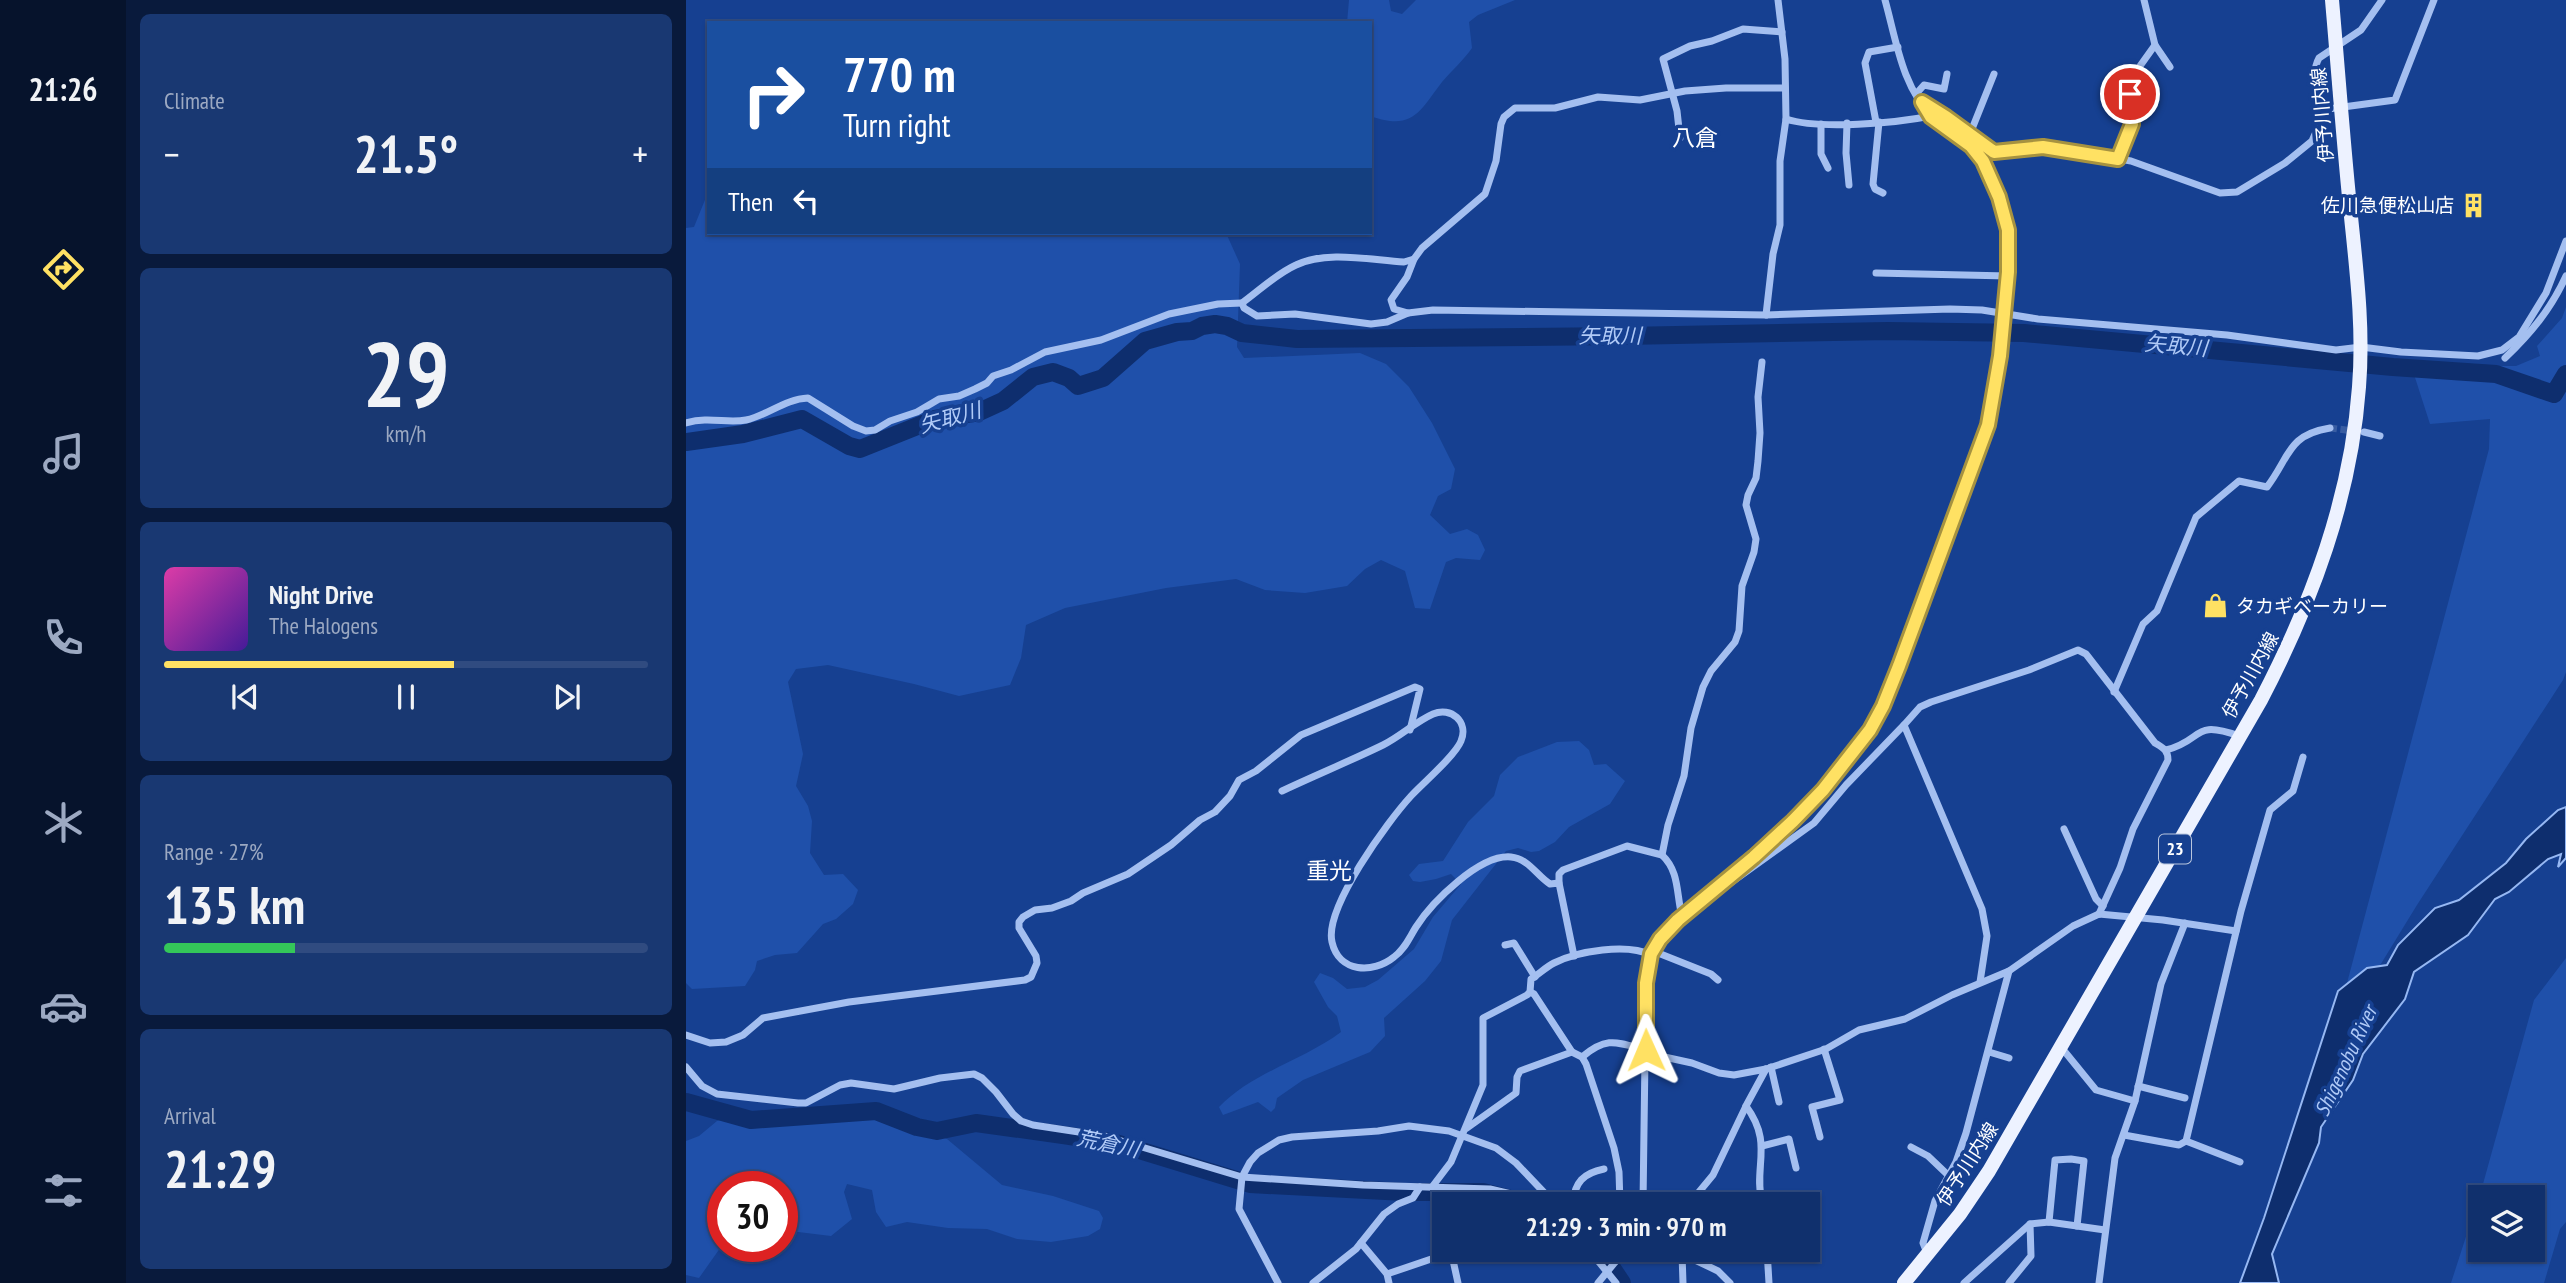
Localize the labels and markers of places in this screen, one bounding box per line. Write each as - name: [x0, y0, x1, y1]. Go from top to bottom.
- pin: [2100, 64, 2160, 124]
- building icon: 佐川急便松山店: [2460, 191, 2488, 219]
- place label: 佐川急便松山店: [2321, 193, 2454, 217]
- shop icon: タカギベーカリー: [2202, 592, 2230, 620]
- place label: タカギベーカリー: [2236, 594, 2388, 618]

